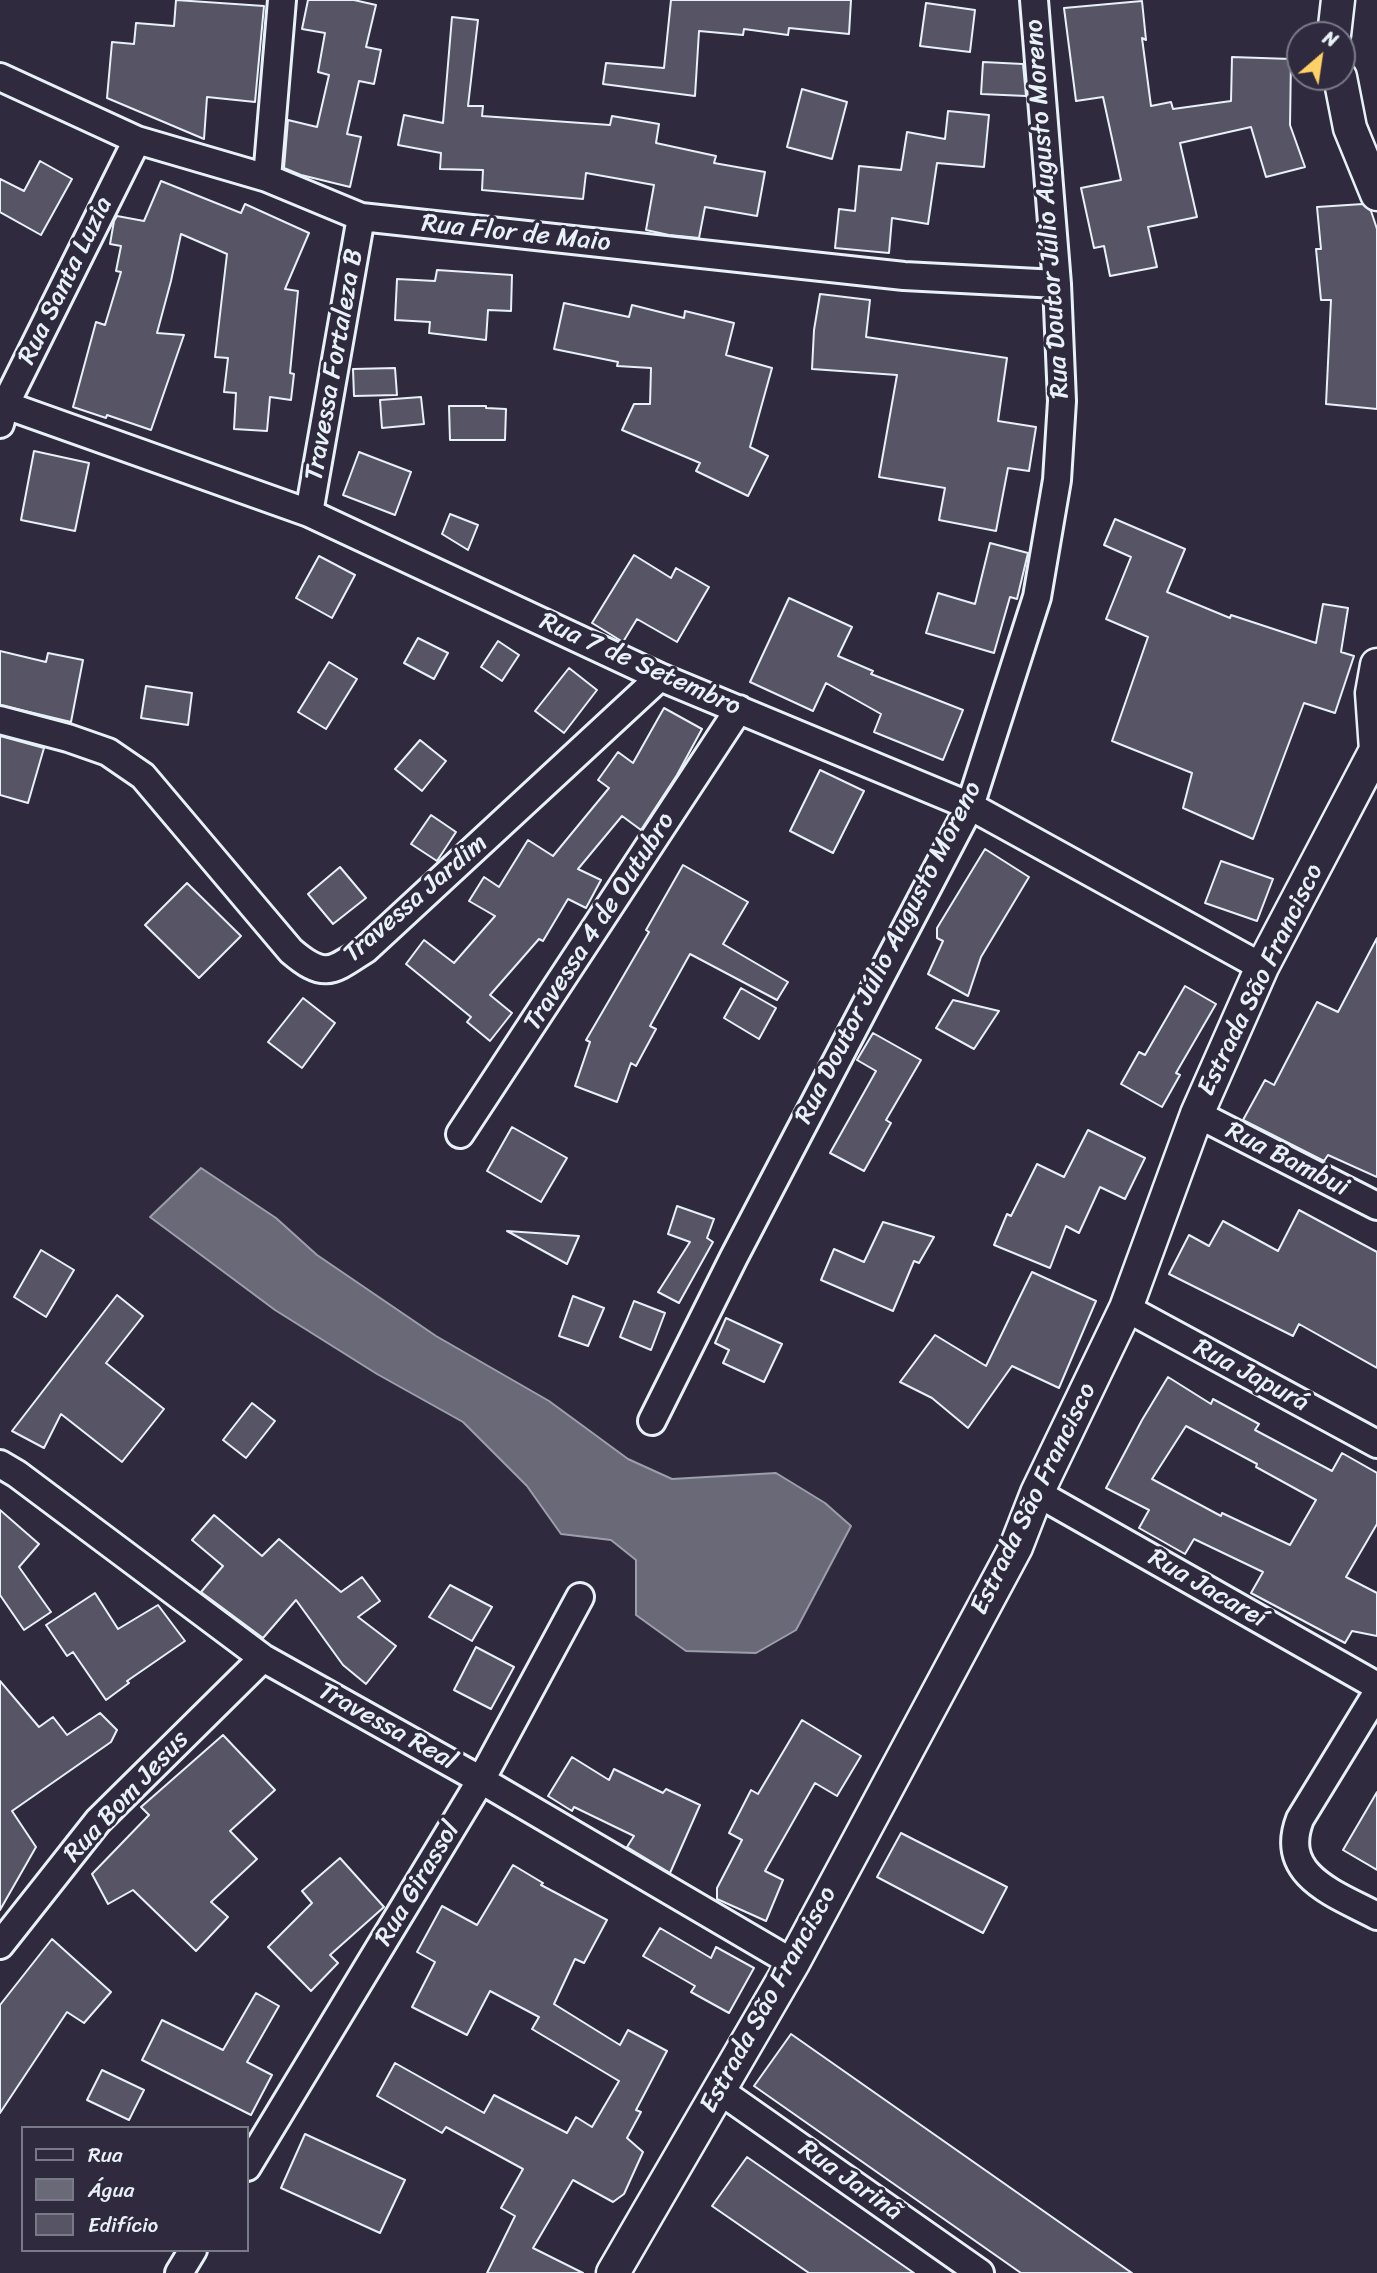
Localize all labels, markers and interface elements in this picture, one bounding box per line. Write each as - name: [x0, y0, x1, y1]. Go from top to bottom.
- street label: Rua Doutor Júlio Augusto Moreno: [1019, 18, 1077, 400]
- north arrow: [1286, 21, 1356, 91]
- text: N: [1317, 21, 1344, 57]
- street label: Rua Santa Luzia: [12, 192, 120, 370]
- street label: Rua Flor de Maio: [420, 209, 612, 259]
- street label: Travessa Fortaleza B: [299, 247, 371, 483]
- street label: Rua 7 de Setembro: [535, 607, 745, 723]
- street label: Rua Doutor Júlio Augusto Moreno: [789, 777, 989, 1129]
- street label: Travessa 4 de Outubro: [518, 807, 682, 1037]
- street label: Travessa Jardim: [338, 828, 494, 970]
- street label: Estrada São Francisco: [1191, 859, 1331, 1101]
- street label: Rua Bambui: [1220, 1116, 1354, 1204]
- street label: Rua Japurá: [1188, 1333, 1314, 1419]
- street label: Estrada São Francisco: [964, 1378, 1104, 1620]
- street label: Rua Jacareí: [1142, 1543, 1272, 1635]
- street label: Travessa Real: [312, 1676, 462, 1778]
- street label: Rua Bom Jesus: [58, 1724, 196, 1870]
- street label: Rua Girassol: [369, 1816, 467, 1952]
- street label: Estrada São Francisco: [694, 1881, 844, 2119]
- legend: [21, 2126, 248, 2252]
- street label: Rua Jarinã: [792, 2134, 908, 2228]
- text: Rua: [88, 2136, 123, 2174]
- text: Água: [88, 2171, 134, 2209]
- text: Edifício: [88, 2206, 158, 2244]

